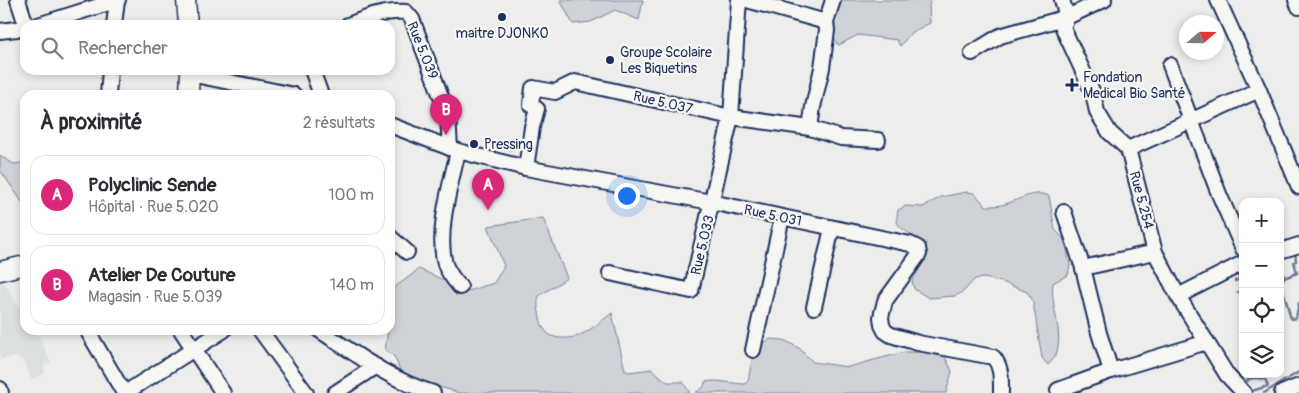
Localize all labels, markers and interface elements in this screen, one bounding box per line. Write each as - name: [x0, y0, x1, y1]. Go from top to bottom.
- marker: maitre DJONKO: [496, 11, 508, 23]
- north arrow: [1179, 15, 1224, 60]
- street label: Rue 5.039: [403, 19, 442, 81]
- search box: [20, 20, 395, 75]
- place label: maitre DJONKO: [456, 25, 549, 42]
- icon: search: [38, 34, 66, 62]
- text: Rechercher: [78, 36, 168, 60]
- place label: Groupe Scolaire Les Biquetins: [620, 44, 712, 77]
- marker: Groupe Scolaire Les Biquetins: [604, 54, 616, 66]
- place label: Fondation Medical Bio Santé: [1083, 69, 1185, 102]
- marker: Fondation Medical Bio Santé: [1065, 78, 1079, 92]
- street label: Rue 5.037: [631, 87, 695, 118]
- pin: B: [430, 94, 462, 135]
- text: À proximité: [40, 109, 143, 136]
- text: 2 résultats: [303, 113, 375, 133]
- place label: Pressing: [484, 136, 533, 153]
- marker: Pressing: [468, 138, 480, 150]
- pin: A: [472, 169, 504, 210]
- street label: Rue 5.254: [1126, 169, 1157, 231]
- text: Polyclinic Sende: [88, 173, 216, 197]
- your location: [614, 183, 640, 209]
- text: A: [52, 185, 62, 205]
- text: 100 m: [328, 185, 374, 205]
- text: Hôpital · Rue 5.020: [88, 197, 219, 217]
- map controls: [1239, 198, 1284, 378]
- button: +: [1239, 198, 1284, 243]
- street label: Rue 5.031: [742, 201, 803, 230]
- street label: Rue 5.033: [687, 213, 718, 277]
- button: −: [1239, 243, 1284, 288]
- text: Atelier De Couture: [88, 263, 235, 287]
- text: B: [52, 275, 62, 295]
- text: 140 m: [330, 275, 374, 295]
- text: Magasin · Rue 5.039: [88, 287, 222, 307]
- button: locate: [1239, 288, 1284, 333]
- button: layers: [1239, 333, 1284, 378]

